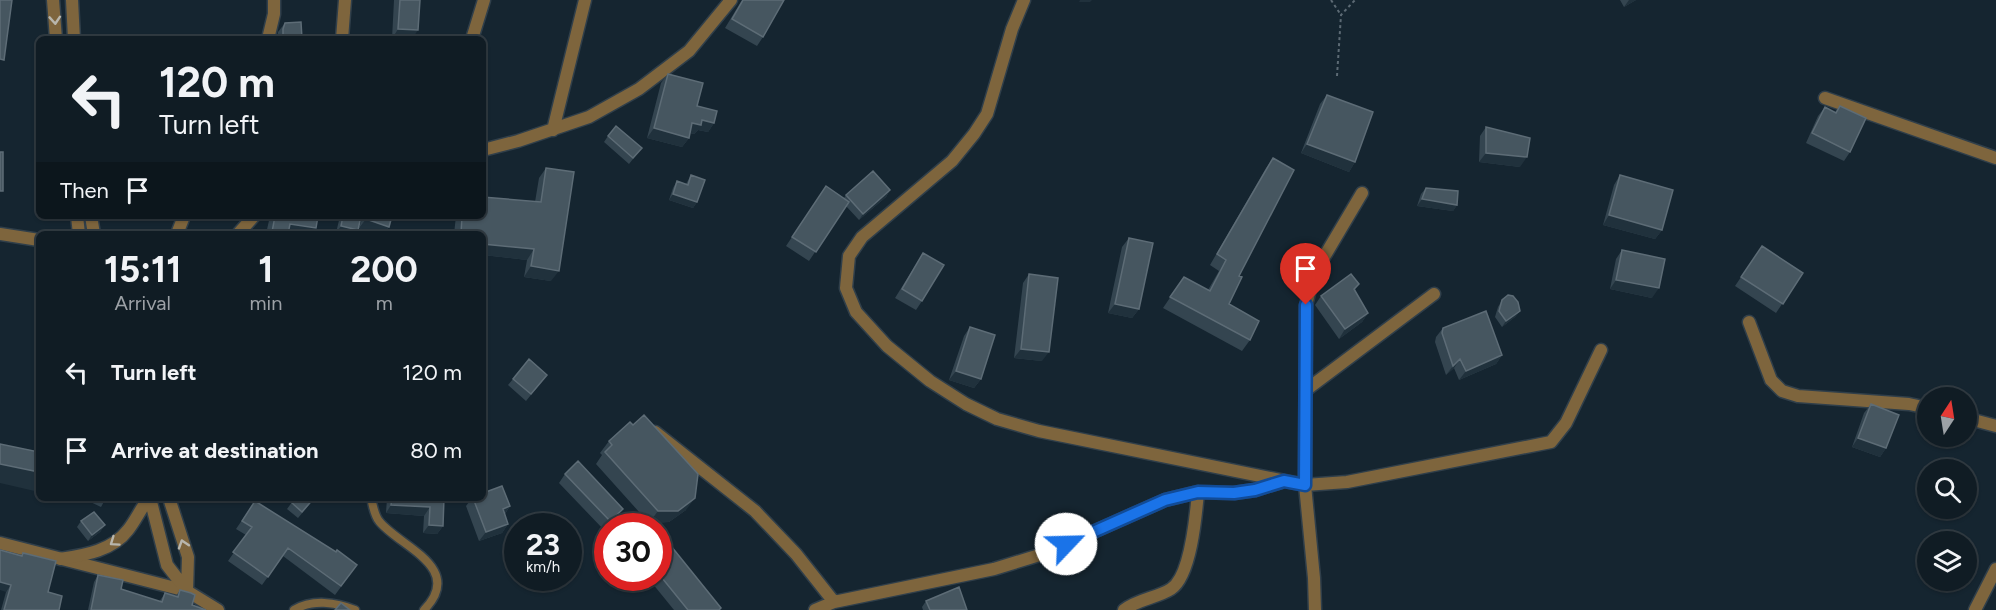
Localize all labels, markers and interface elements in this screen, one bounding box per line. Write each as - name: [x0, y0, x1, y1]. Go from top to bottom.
- one-way arrow: [48, 15, 61, 24]
- text: 120 m: [159, 57, 275, 108]
- icon: left: [60, 60, 138, 138]
- text: Turn left: [159, 108, 259, 141]
- icon: arrive: [121, 174, 154, 207]
- text: Then: [60, 177, 109, 204]
- pin: [1280, 243, 1331, 305]
- text: 15:11: [104, 248, 181, 291]
- text: 1: [258, 248, 274, 291]
- text: 200: [350, 248, 418, 291]
- icon: arrive: [1289, 252, 1322, 285]
- text: Arrival: [115, 291, 171, 315]
- text: min: [249, 291, 282, 315]
- text: m: [376, 291, 393, 315]
- icon: left: [60, 356, 93, 389]
- text: Turn left: [111, 359, 197, 386]
- text: 120 m: [402, 359, 462, 386]
- north arrow: [1917, 387, 1977, 447]
- map controls: [1917, 387, 1977, 591]
- icon: arrive: [60, 434, 93, 467]
- text: Arrive at destination: [111, 437, 319, 464]
- text: 80 m: [410, 437, 462, 464]
- button: search: [1917, 459, 1977, 519]
- position arrow: [1034, 512, 1098, 576]
- speed limit sign: 30: [594, 513, 672, 591]
- text: 23: [526, 526, 560, 563]
- button: layers: [1917, 531, 1977, 591]
- one-way arrow: [109, 535, 120, 546]
- one-way arrow: [178, 539, 191, 550]
- text: km/h: [526, 558, 560, 576]

